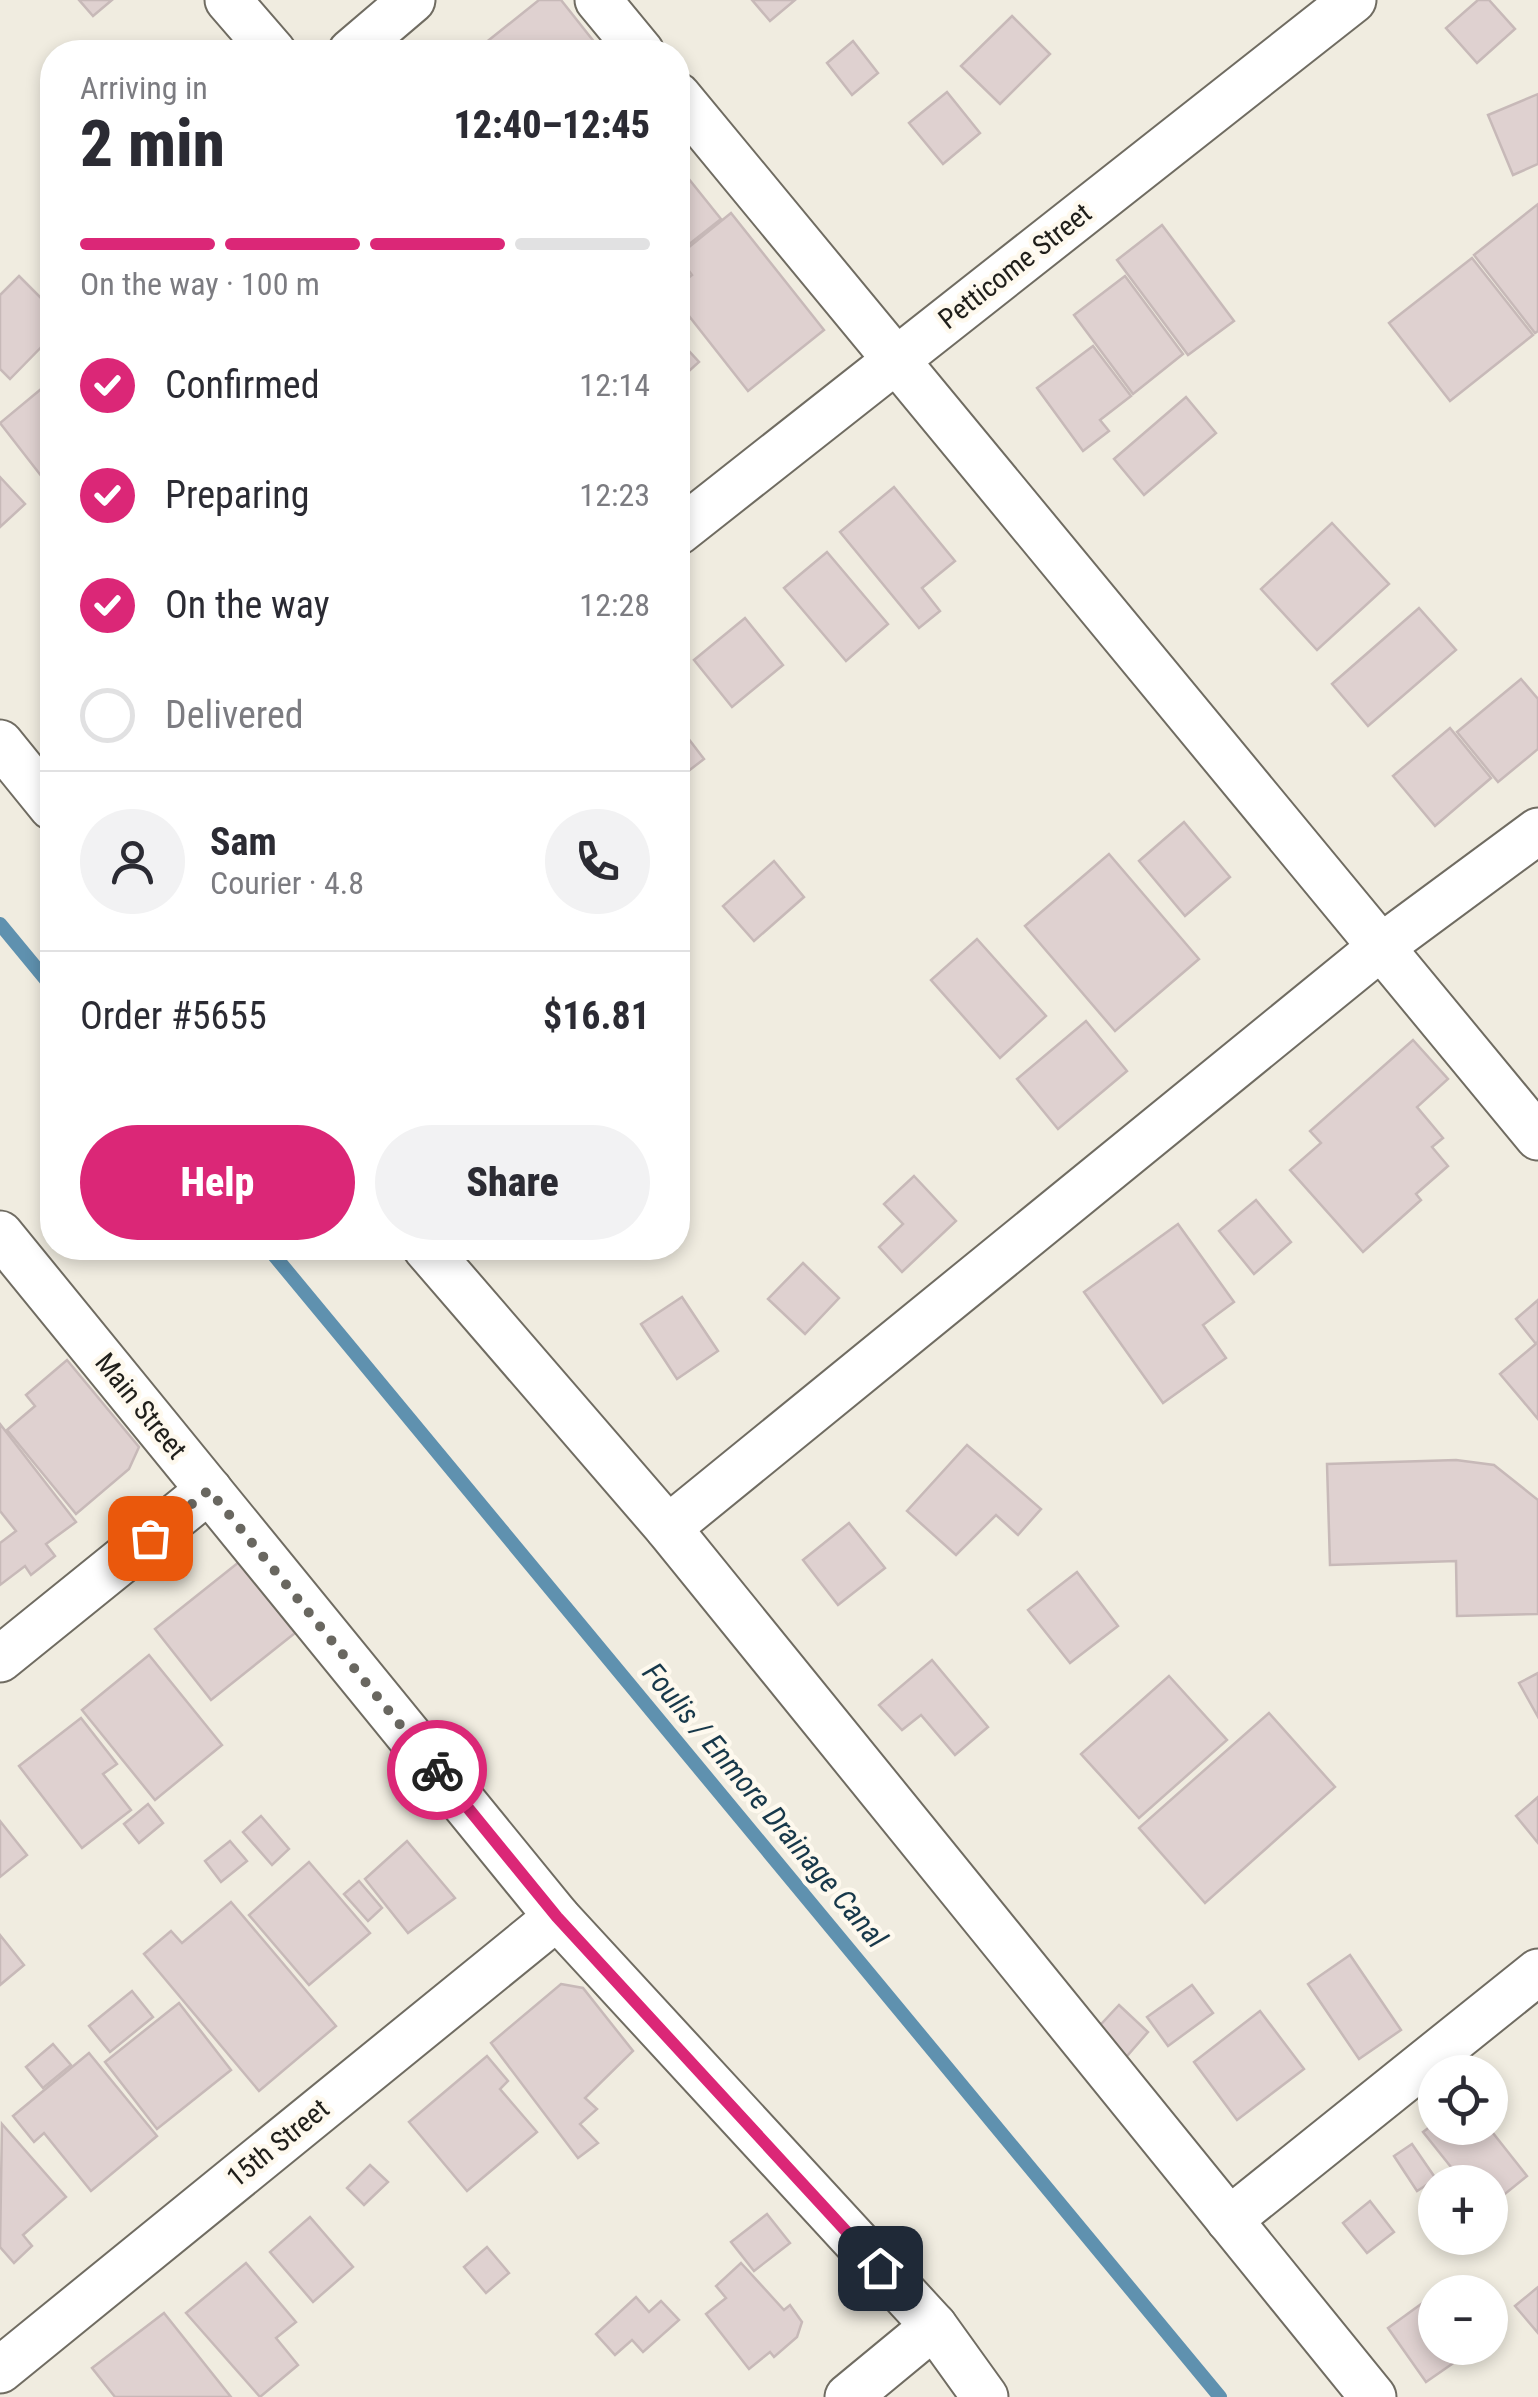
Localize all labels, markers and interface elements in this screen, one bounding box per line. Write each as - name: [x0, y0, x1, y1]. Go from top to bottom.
- text: Arriving in: [80, 69, 208, 107]
- text: 12:40–12:45: [453, 103, 650, 147]
- text: 2 min: [80, 106, 225, 182]
- street label: Petticome Street: [932, 196, 1098, 336]
- text: On the way · 100 m: [80, 265, 320, 303]
- icon: check: [80, 358, 135, 413]
- text: Confirmed: [165, 363, 320, 407]
- text: 12:14: [579, 366, 650, 404]
- icon: check: [80, 468, 135, 523]
- text: Preparing: [165, 473, 310, 517]
- text: 12:23: [579, 476, 650, 514]
- icon: check: [80, 578, 135, 633]
- text: On the way: [165, 583, 330, 627]
- text: 12:28: [579, 586, 650, 624]
- text: Delivered: [165, 693, 304, 737]
- button: person: [80, 809, 185, 914]
- button: phone: [545, 809, 650, 914]
- text: Sam: [210, 820, 277, 864]
- text: Courier · 4.8: [210, 864, 364, 902]
- text: Order #5655: [80, 994, 267, 1038]
- text: $16.81: [543, 994, 650, 1038]
- button: Help: [80, 1125, 355, 1240]
- button: Share: [375, 1125, 650, 1240]
- street label: Main Street: [88, 1346, 194, 1466]
- pin: [108, 1496, 193, 1581]
- icon: bag: [123, 1511, 178, 1566]
- water label: Foulis / Enmore Drainage Canal: [636, 1655, 895, 1955]
- courier: [387, 1720, 487, 1820]
- icon: bike: [410, 1743, 465, 1798]
- map controls: [1418, 2055, 1508, 2365]
- button: locate: [1418, 2055, 1508, 2145]
- street label: 15th Street: [220, 2092, 336, 2194]
- button: +: [1418, 2165, 1508, 2255]
- pin: [838, 2226, 923, 2311]
- icon: home: [853, 2241, 908, 2296]
- button: −: [1418, 2275, 1508, 2365]

